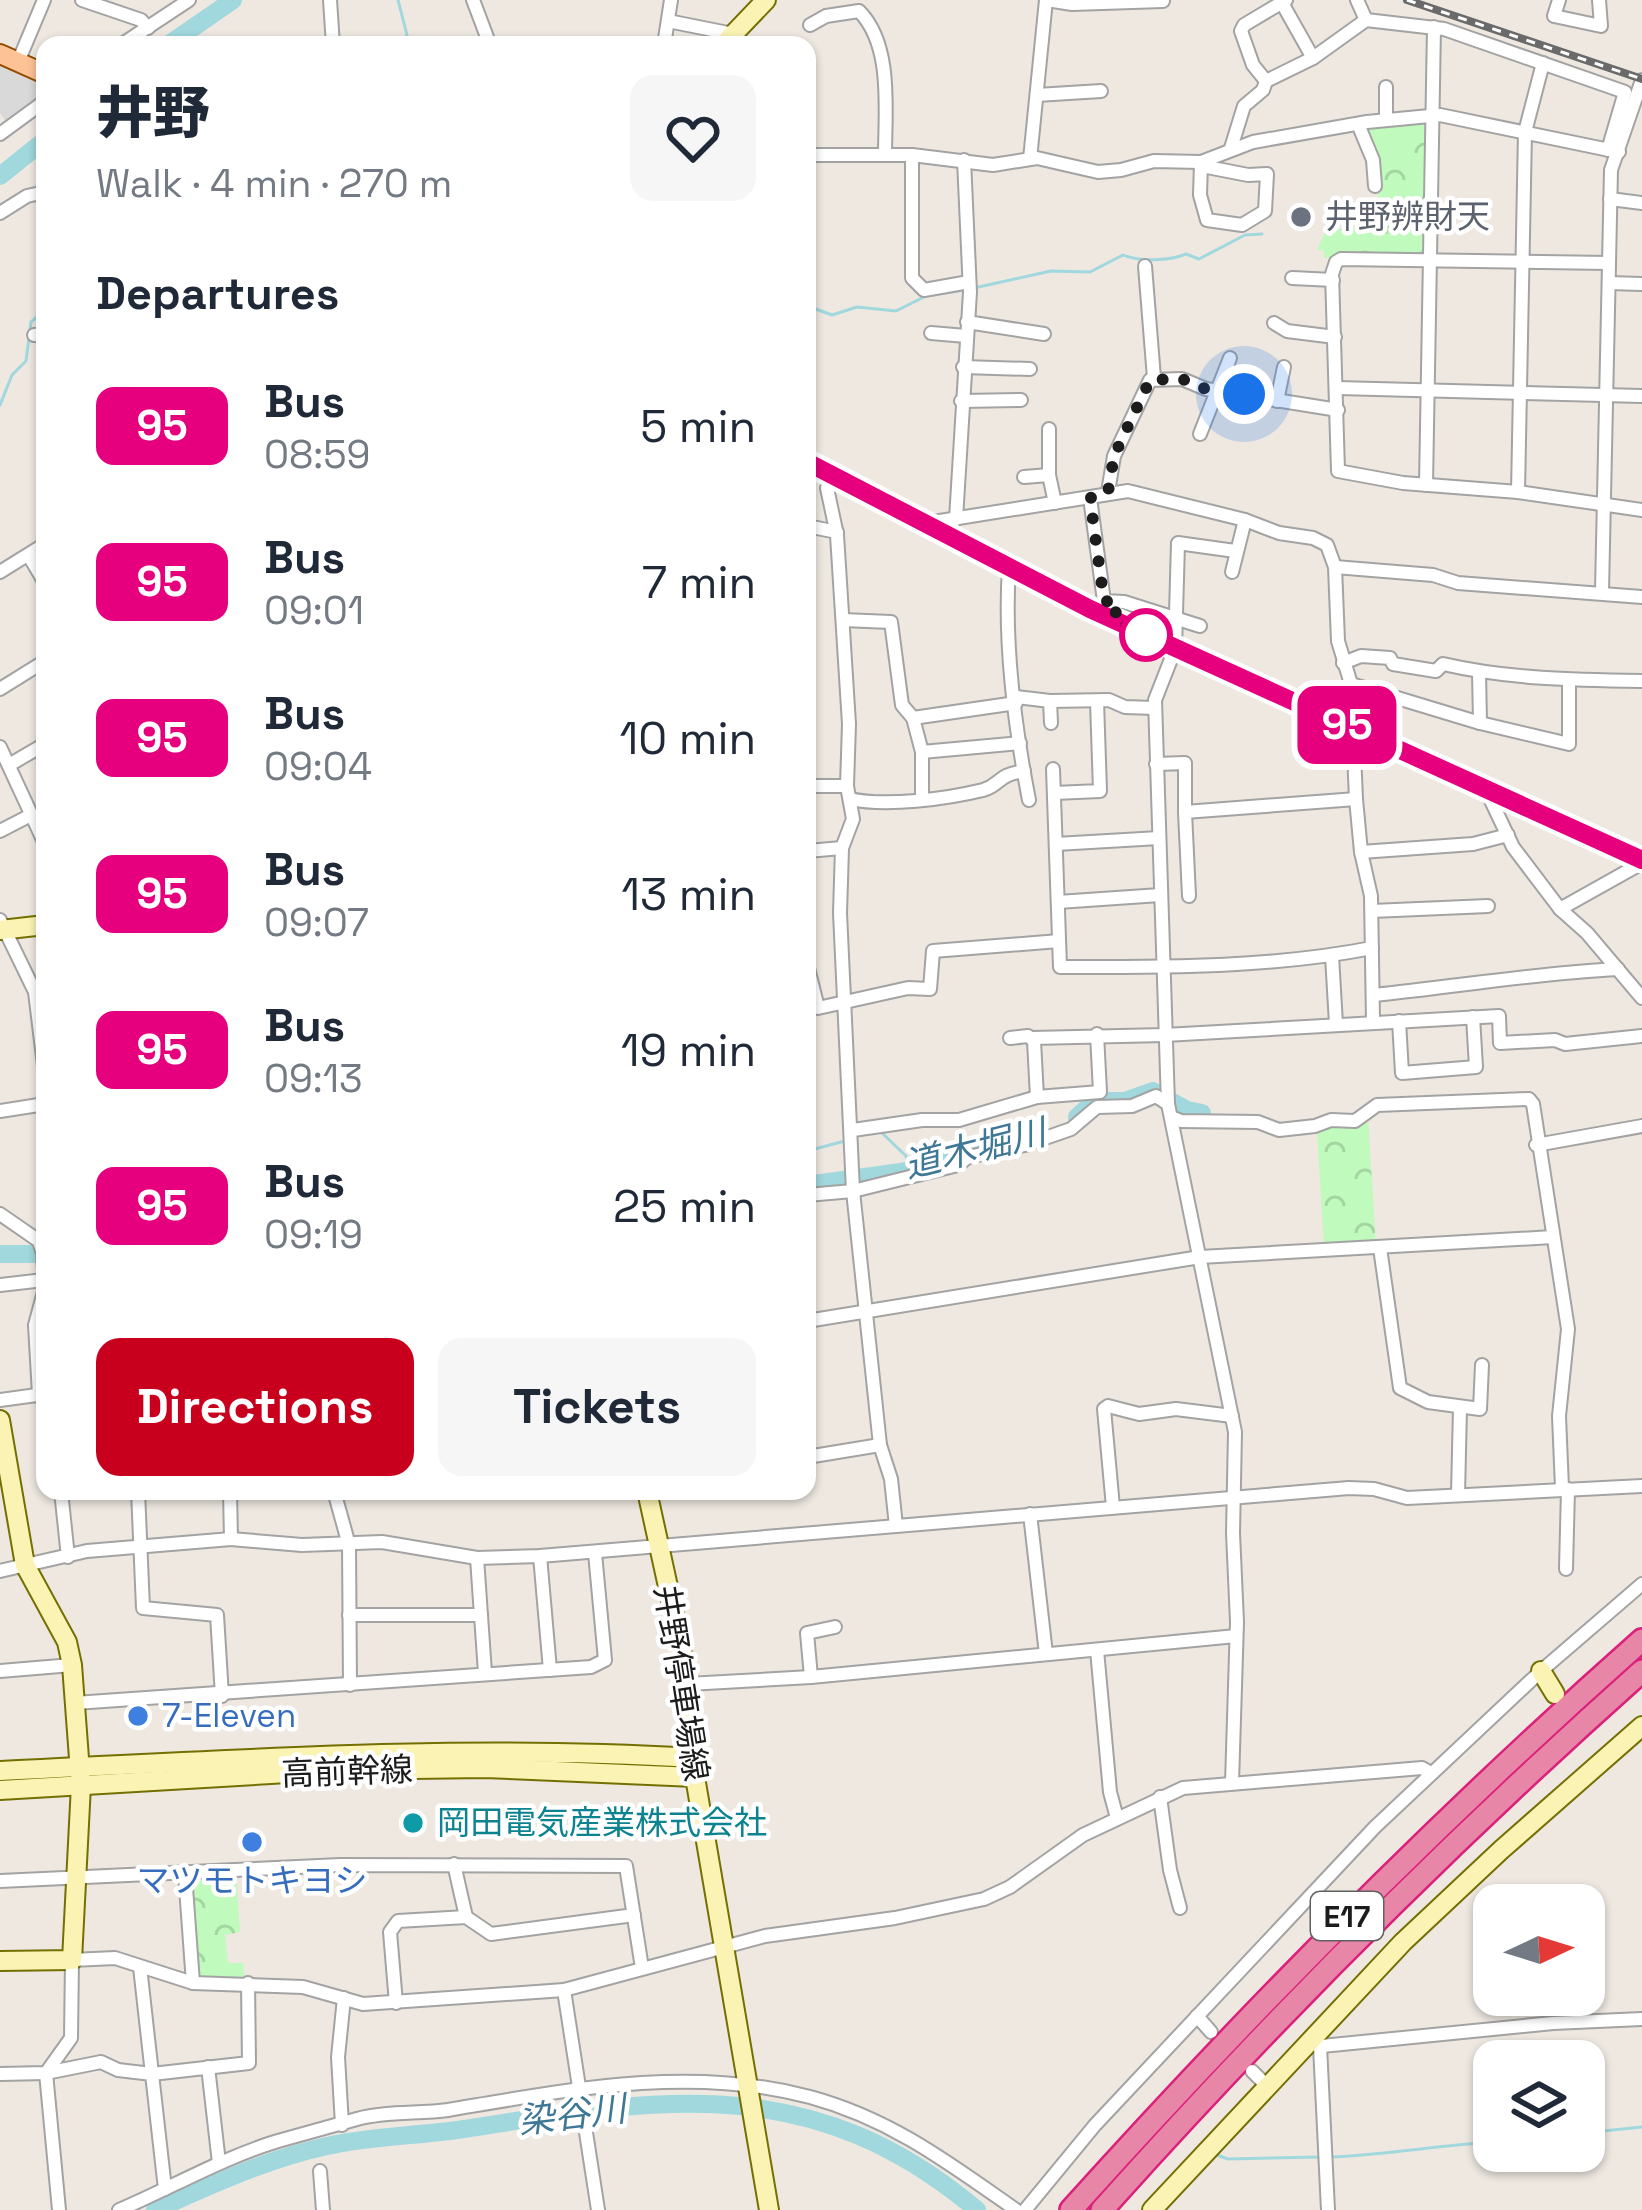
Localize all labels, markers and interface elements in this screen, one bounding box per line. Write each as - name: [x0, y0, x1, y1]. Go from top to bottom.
- button: heart: [630, 75, 756, 201]
- text: 井野: [96, 77, 210, 150]
- text: Walk · 4 min · 270 m: [96, 159, 452, 208]
- place label: 井野辨財天: [1325, 196, 1490, 238]
- marker: 井野辨財天: [1288, 204, 1314, 230]
- text: Departures: [96, 265, 339, 322]
- your location: [1214, 364, 1274, 424]
- text: Bus: [264, 373, 345, 430]
- text: 5 min: [640, 398, 756, 455]
- text: 95: [136, 399, 188, 452]
- text: 08:59: [264, 430, 370, 479]
- text: Bus: [264, 529, 345, 586]
- text: 7 min: [642, 554, 756, 611]
- text: 95: [136, 555, 188, 608]
- text: 09:01: [264, 586, 364, 635]
- unlabelled marker: [1121, 610, 1171, 660]
- text: Bus: [264, 685, 345, 742]
- line badge: 95: [1293, 686, 1401, 764]
- text: 95: [1321, 698, 1373, 751]
- text: 10 min: [619, 710, 756, 767]
- text: 95: [136, 711, 188, 764]
- text: 09:04: [264, 742, 372, 791]
- text: Bus: [264, 841, 345, 898]
- text: 13 min: [621, 866, 756, 923]
- text: 95: [136, 867, 188, 920]
- text: 09:07: [264, 898, 369, 947]
- text: Bus: [264, 997, 345, 1054]
- text: 19 min: [621, 1022, 756, 1079]
- text: 95: [136, 1023, 188, 1076]
- text: 09:13: [264, 1054, 363, 1103]
- water label: 道木堀川: [900, 1108, 1054, 1189]
- text: Bus: [264, 1153, 345, 1210]
- text: 25 min: [613, 1178, 756, 1235]
- text: 95: [136, 1179, 188, 1232]
- text: 09:19: [264, 1210, 363, 1259]
- button: Directions: [96, 1338, 414, 1476]
- button: Tickets: [438, 1338, 756, 1476]
- street label: 井野停車場線: [645, 1582, 717, 1784]
- place label: 7-Eleven: [162, 1695, 296, 1737]
- marker: 7-Eleven: [125, 1703, 151, 1729]
- street label: 高前幹線: [280, 1749, 414, 1795]
- place label: 岡田電気産業株式会社: [437, 1802, 767, 1844]
- marker: 岡田電気産業株式会社: [400, 1810, 426, 1836]
- marker: マツモトキヨシ: [239, 1829, 265, 1855]
- place label: マツモトキヨシ: [137, 1860, 368, 1902]
- north arrow: [1473, 1884, 1605, 2016]
- map controls: [1473, 1884, 1605, 2172]
- road number: E17: [1311, 1892, 1383, 1940]
- button: layers: [1473, 2040, 1605, 2172]
- water label: 染谷川: [516, 2085, 632, 2144]

